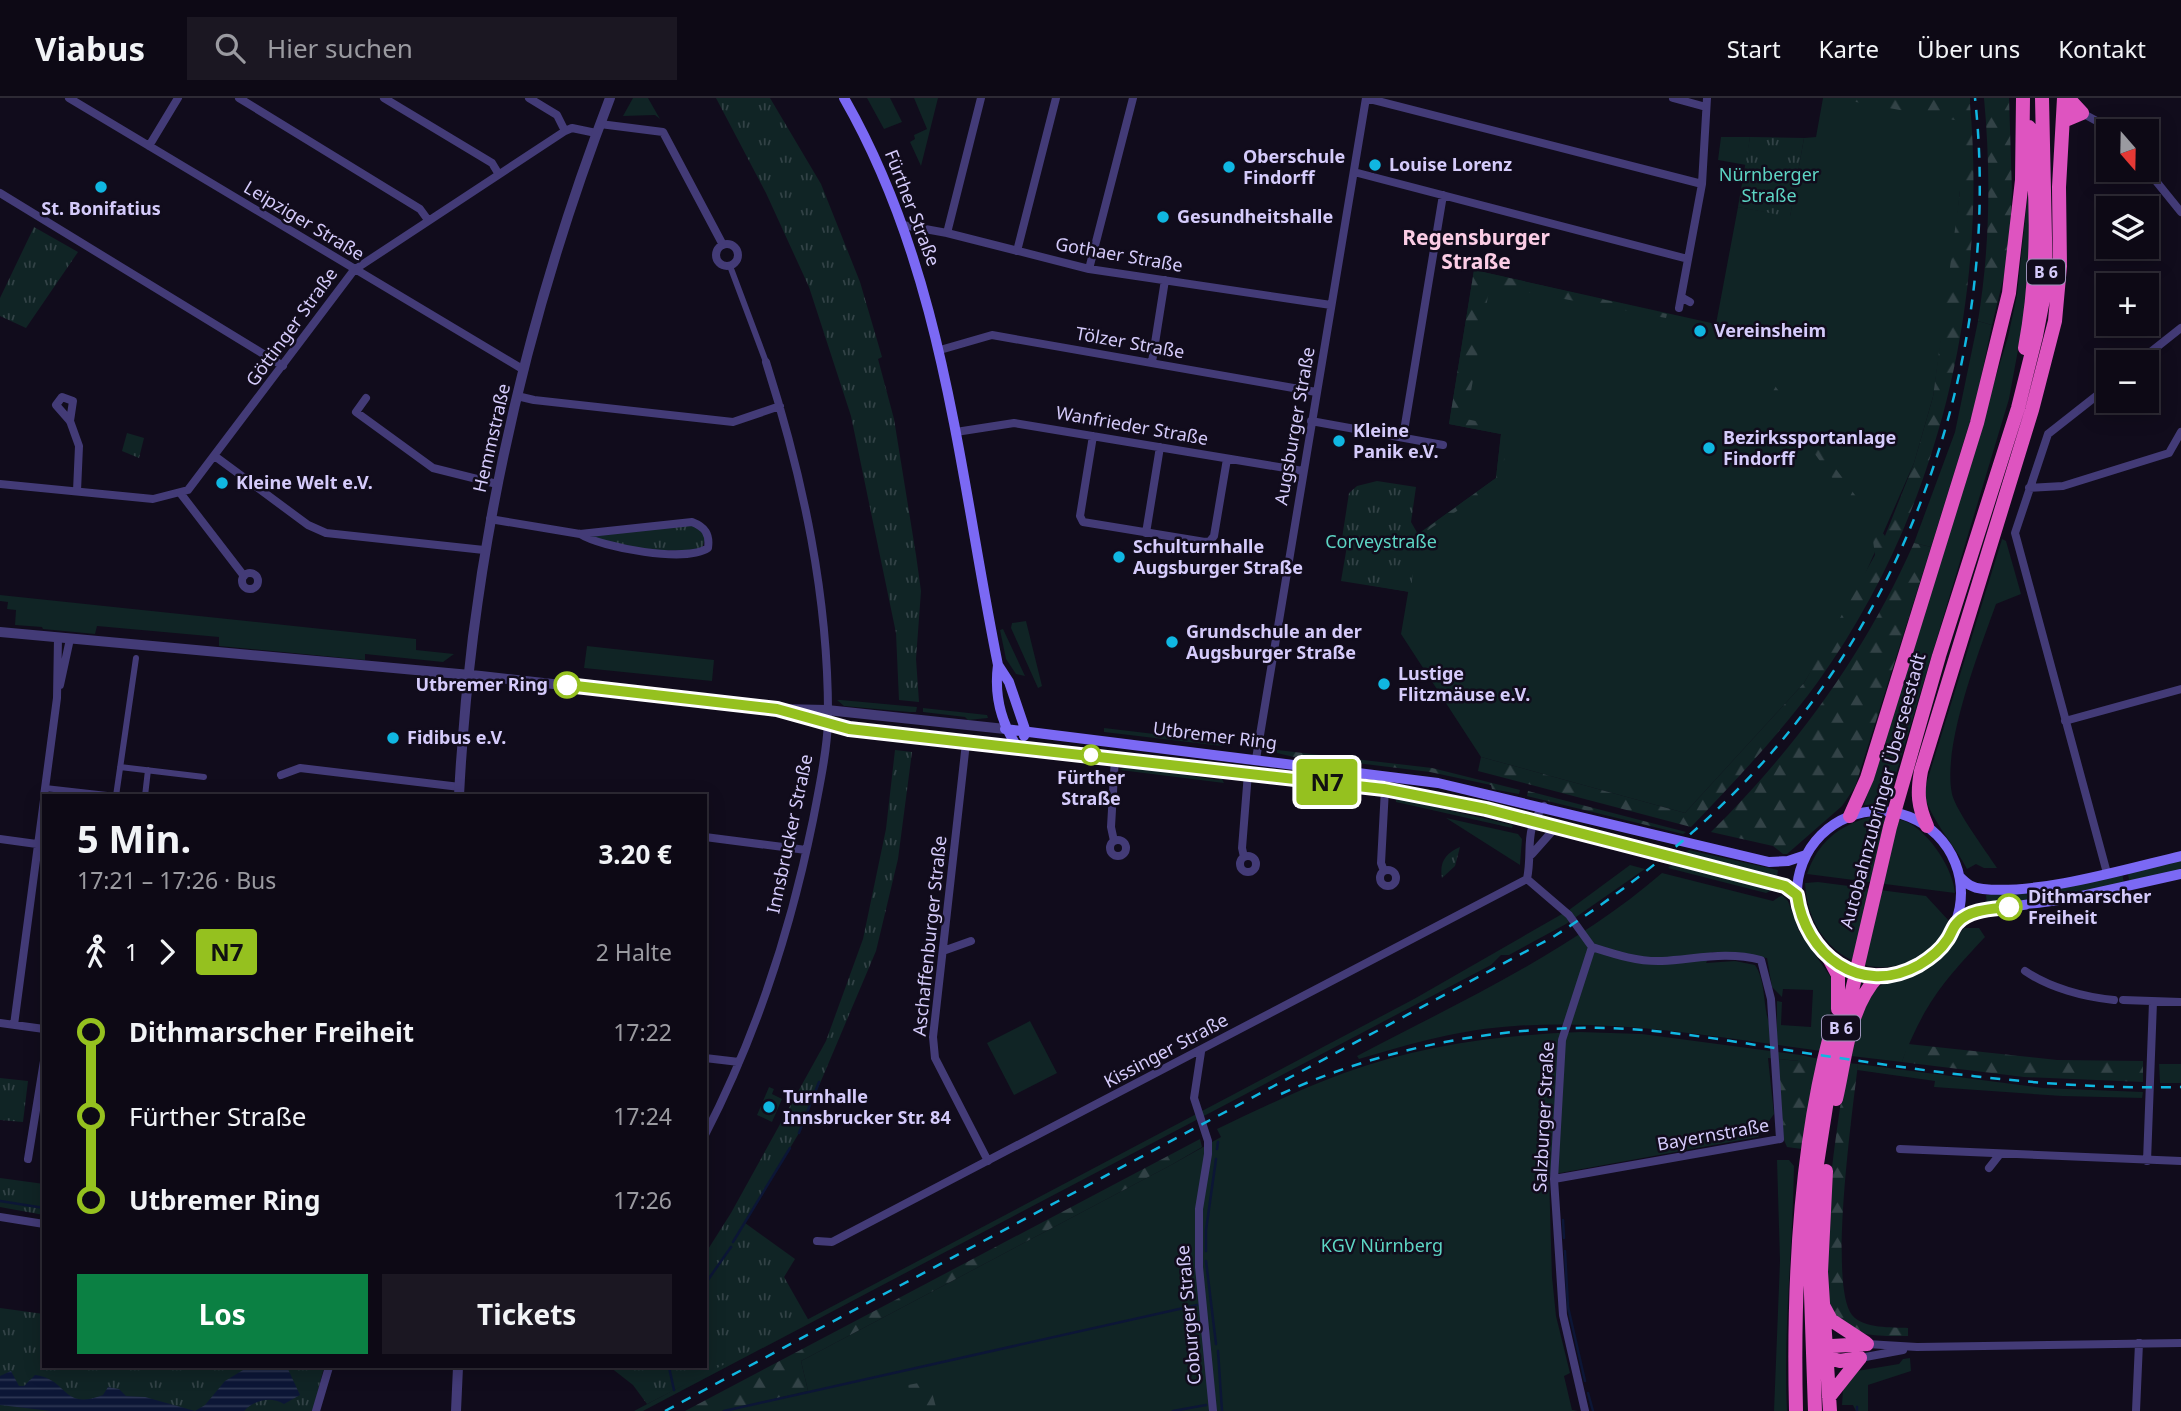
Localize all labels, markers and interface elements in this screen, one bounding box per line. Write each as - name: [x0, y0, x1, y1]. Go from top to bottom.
- search box: [187, 17, 677, 80]
- text: Viabus: [35, 26, 145, 71]
- icon: search: [211, 29, 249, 67]
- text: Hier suchen: [267, 30, 413, 66]
- text: Start: [1727, 32, 1781, 65]
- text: Karte: [1819, 32, 1879, 65]
- text: Über uns: [1917, 32, 2020, 65]
- text: Kontakt: [2058, 32, 2146, 65]
- north arrow: [2096, 119, 2160, 182]
- map controls: [2096, 119, 2159, 413]
- place label: Oberschule Findorff: [1243, 144, 1345, 189]
- street label: Fürther Straße: [880, 146, 946, 269]
- place label: Louise Lorenz: [1389, 152, 1512, 176]
- marker: Louise Lorenz: [1367, 157, 1383, 173]
- marker: Oberschule Findorff: [1221, 159, 1237, 175]
- park label: Nürnberger Straße: [1719, 162, 1820, 207]
- street label: Leipziger Straße: [240, 175, 369, 266]
- marker: St. Bonifatius: [93, 179, 109, 195]
- place label: St. Bonifatius: [41, 196, 161, 220]
- button: layers: [2096, 196, 2159, 259]
- place label: Gesundheitshalle: [1177, 204, 1333, 228]
- marker: Gesundheitshalle: [1155, 209, 1171, 225]
- district label: Regensburger Straße: [1402, 223, 1550, 275]
- street label: Gothaer Straße: [1054, 231, 1185, 277]
- road number: B 6: [2027, 260, 2065, 284]
- street label: Göttinger Straße: [240, 262, 342, 391]
- button: +: [2096, 273, 2159, 336]
- place label: Vereinsheim: [1714, 318, 1826, 342]
- street label: Tölzer Straße: [1074, 321, 1186, 363]
- marker: Vereinsheim: [1692, 323, 1708, 339]
- street label: Augsburger Straße: [1268, 345, 1320, 507]
- button: −: [2096, 350, 2159, 413]
- street label: Hemmstraße: [467, 381, 515, 495]
- street label: Wanfrieder Straße: [1054, 400, 1210, 450]
- place label: Kleine Panik e.V.: [1353, 418, 1438, 463]
- place label: Bezirkssportanlage Findorff: [1723, 425, 1896, 470]
- marker: Kleine Panik e.V.: [1331, 433, 1347, 449]
- marker: Bezirkssportanlage Findorff: [1701, 440, 1717, 456]
- place label: Kleine Welt e.V.: [236, 470, 373, 494]
- marker: Kleine Welt e.V.: [214, 475, 230, 491]
- park label: Corveystraße: [1325, 529, 1437, 553]
- place label: Schulturnhalle Augsburger Straße: [1133, 534, 1303, 579]
- marker: Schulturnhalle Augsburger Straße: [1111, 549, 1127, 565]
- place label: Grundschule an der Augsburger Straße: [1186, 619, 1362, 664]
- marker: Grundschule an der Augsburger Straße: [1164, 634, 1180, 650]
- street label: Autobahnzubringer Überseestadt: [1834, 650, 1931, 931]
- place label: Lustige Flitzmäuse e.V.: [1398, 661, 1530, 706]
- place label: Utbremer Ring: [415, 672, 548, 696]
- marker: Utbremer Ring: [554, 672, 580, 698]
- marker: Lustige Flitzmäuse e.V.: [1376, 676, 1392, 692]
- street label: Utbremer Ring: [1152, 715, 1279, 755]
- place label: Fidibus e.V.: [407, 725, 506, 749]
- marker: Fidibus e.V.: [385, 730, 401, 746]
- marker: Fürther Straße: [1081, 745, 1101, 765]
- street label: Innsbrucker Straße: [760, 752, 818, 916]
- line badge: N7: [1296, 759, 1358, 805]
- place label: Fürther Straße: [1057, 765, 1125, 810]
- text: N7: [1310, 765, 1344, 798]
- text: 5 Min.: [77, 812, 191, 864]
- street label: Aschaffenburger Straße: [907, 834, 951, 1037]
- text: 3.20 €: [598, 836, 672, 872]
- text: 17:21 – 17:26 · Bus: [77, 864, 276, 896]
- place label: Dithmarscher Freiheit: [2028, 884, 2151, 929]
- marker: Dithmarscher Freiheit: [1996, 894, 2022, 920]
- icon: walk: [77, 933, 115, 971]
- icon: forward: [148, 933, 186, 971]
- text: N7: [210, 935, 243, 968]
- text: 1: [125, 936, 138, 968]
- text: 2 Halte: [596, 936, 672, 968]
- street label: Kissinger Straße: [1099, 1007, 1232, 1093]
- text: Dithmarscher Freiheit: [129, 1014, 414, 1050]
- text: 17:22: [613, 1016, 672, 1048]
- road number: B 6: [1822, 1016, 1860, 1040]
- street label: Salzburger Straße: [1527, 1041, 1559, 1193]
- place label: Turnhalle Innsbrucker Str. 84: [783, 1084, 951, 1129]
- text: Fürther Straße: [129, 1098, 306, 1134]
- marker: Turnhalle Innsbrucker Str. 84: [761, 1099, 777, 1115]
- text: 17:24: [613, 1100, 672, 1132]
- street label: Bayernstraße: [1655, 1112, 1771, 1156]
- text: Utbremer Ring: [129, 1182, 320, 1218]
- text: 17:26: [613, 1184, 672, 1216]
- park label: KGV Nürnberg: [1321, 1233, 1443, 1257]
- street label: Coburger Straße: [1170, 1244, 1206, 1386]
- button: Los: [77, 1274, 368, 1354]
- button: Tickets: [382, 1274, 672, 1354]

